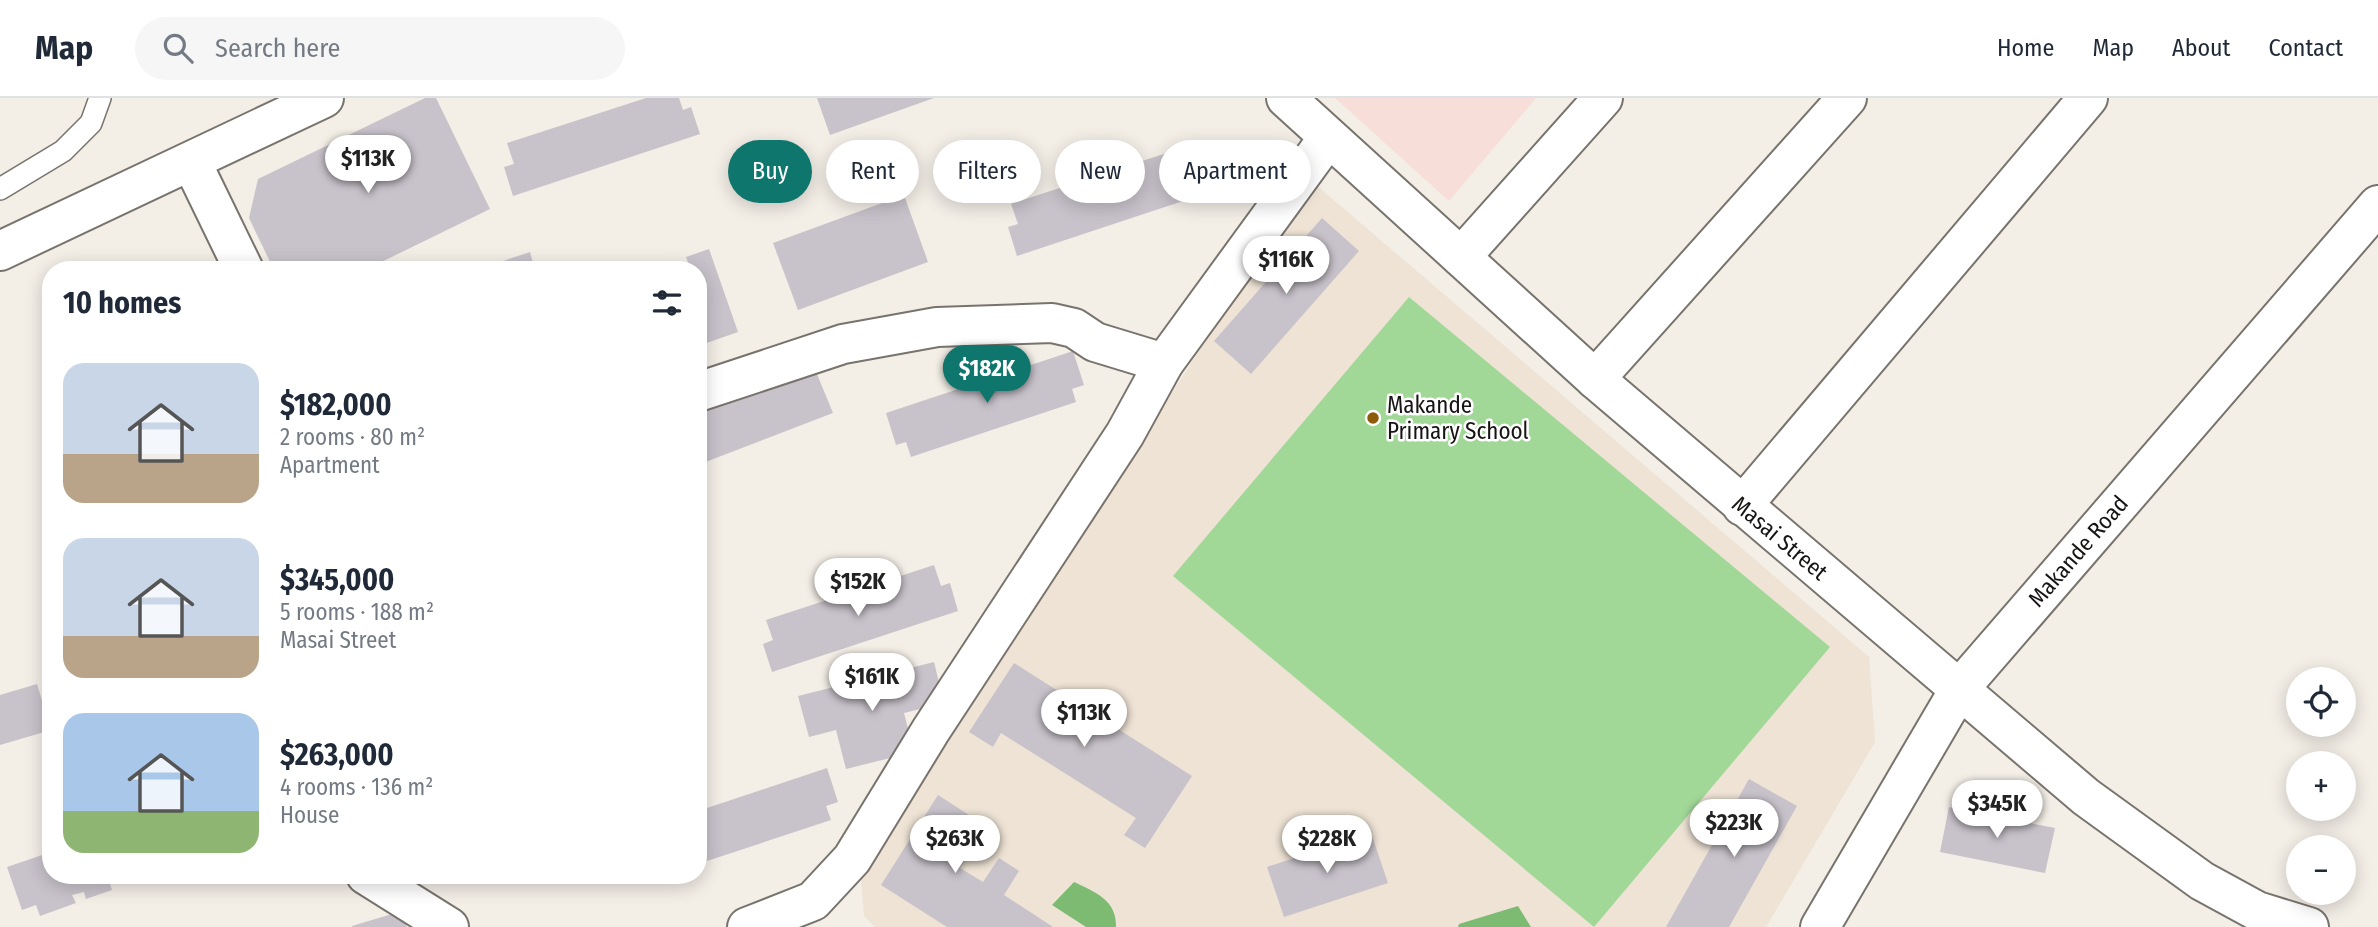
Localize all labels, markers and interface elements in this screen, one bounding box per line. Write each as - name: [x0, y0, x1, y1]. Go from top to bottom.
- search box: [135, 17, 625, 80]
- text: Map: [35, 28, 93, 68]
- icon: search: [159, 29, 197, 67]
- text: Search here: [215, 33, 340, 64]
- text: Home: [1997, 34, 2054, 62]
- text: Map: [2092, 34, 2134, 62]
- text: About: [2172, 34, 2230, 62]
- text: Contact: [2268, 34, 2343, 62]
- pin: $113K: [319, 136, 417, 195]
- chip: Buy: [728, 140, 812, 203]
- chip: Rent: [826, 140, 919, 203]
- chip: Filters: [933, 140, 1041, 203]
- chip: New: [1055, 140, 1145, 203]
- chip: Apartment: [1159, 140, 1311, 203]
- text: $113K: [341, 144, 395, 172]
- pin: $116K: [1237, 236, 1335, 296]
- text: $116K: [1258, 245, 1314, 273]
- icon: filters: [648, 284, 686, 322]
- text: 10 homes: [63, 285, 181, 321]
- pin: $182K: [938, 345, 1036, 405]
- text: $182K: [959, 354, 1015, 382]
- text: $182,000: [280, 387, 392, 423]
- icon: home: [119, 391, 203, 475]
- place label: Makande Primary School: [1387, 391, 1529, 445]
- marker: Makande Primary School: [1365, 410, 1381, 426]
- text: 2 rooms · 80 m²: [280, 423, 425, 451]
- text: Apartment: [280, 451, 380, 479]
- street label: Masai Street: [1727, 490, 1834, 586]
- street label: Makande Road: [2022, 490, 2134, 612]
- pin: $152K: [809, 559, 907, 618]
- text: $345,000: [280, 562, 394, 598]
- icon: home: [119, 566, 203, 650]
- text: $152K: [830, 567, 886, 595]
- text: 5 rooms · 188 m²: [280, 598, 434, 626]
- text: Masai Street: [280, 626, 396, 654]
- pin: $161K: [823, 654, 921, 713]
- text: $161K: [845, 662, 899, 690]
- map controls: [2286, 667, 2356, 905]
- button: locate: [2286, 667, 2356, 737]
- pin: $113K: [1035, 690, 1133, 749]
- text: $113K: [1057, 698, 1111, 726]
- text: $263,000: [280, 737, 394, 773]
- icon: home: [119, 741, 203, 825]
- button: +: [2286, 751, 2356, 821]
- text: 4 rooms · 136 m²: [280, 773, 433, 801]
- pin: $345K: [1948, 780, 2046, 840]
- text: $345K: [1968, 789, 2026, 817]
- pin: $223K: [1685, 800, 1783, 859]
- text: House: [280, 801, 339, 829]
- text: $223K: [1706, 808, 1762, 836]
- pin: $263K: [906, 816, 1004, 875]
- pin: $228K: [1278, 816, 1376, 875]
- text: $263K: [926, 824, 984, 852]
- text: $228K: [1298, 824, 1356, 852]
- button: −: [2286, 835, 2356, 905]

